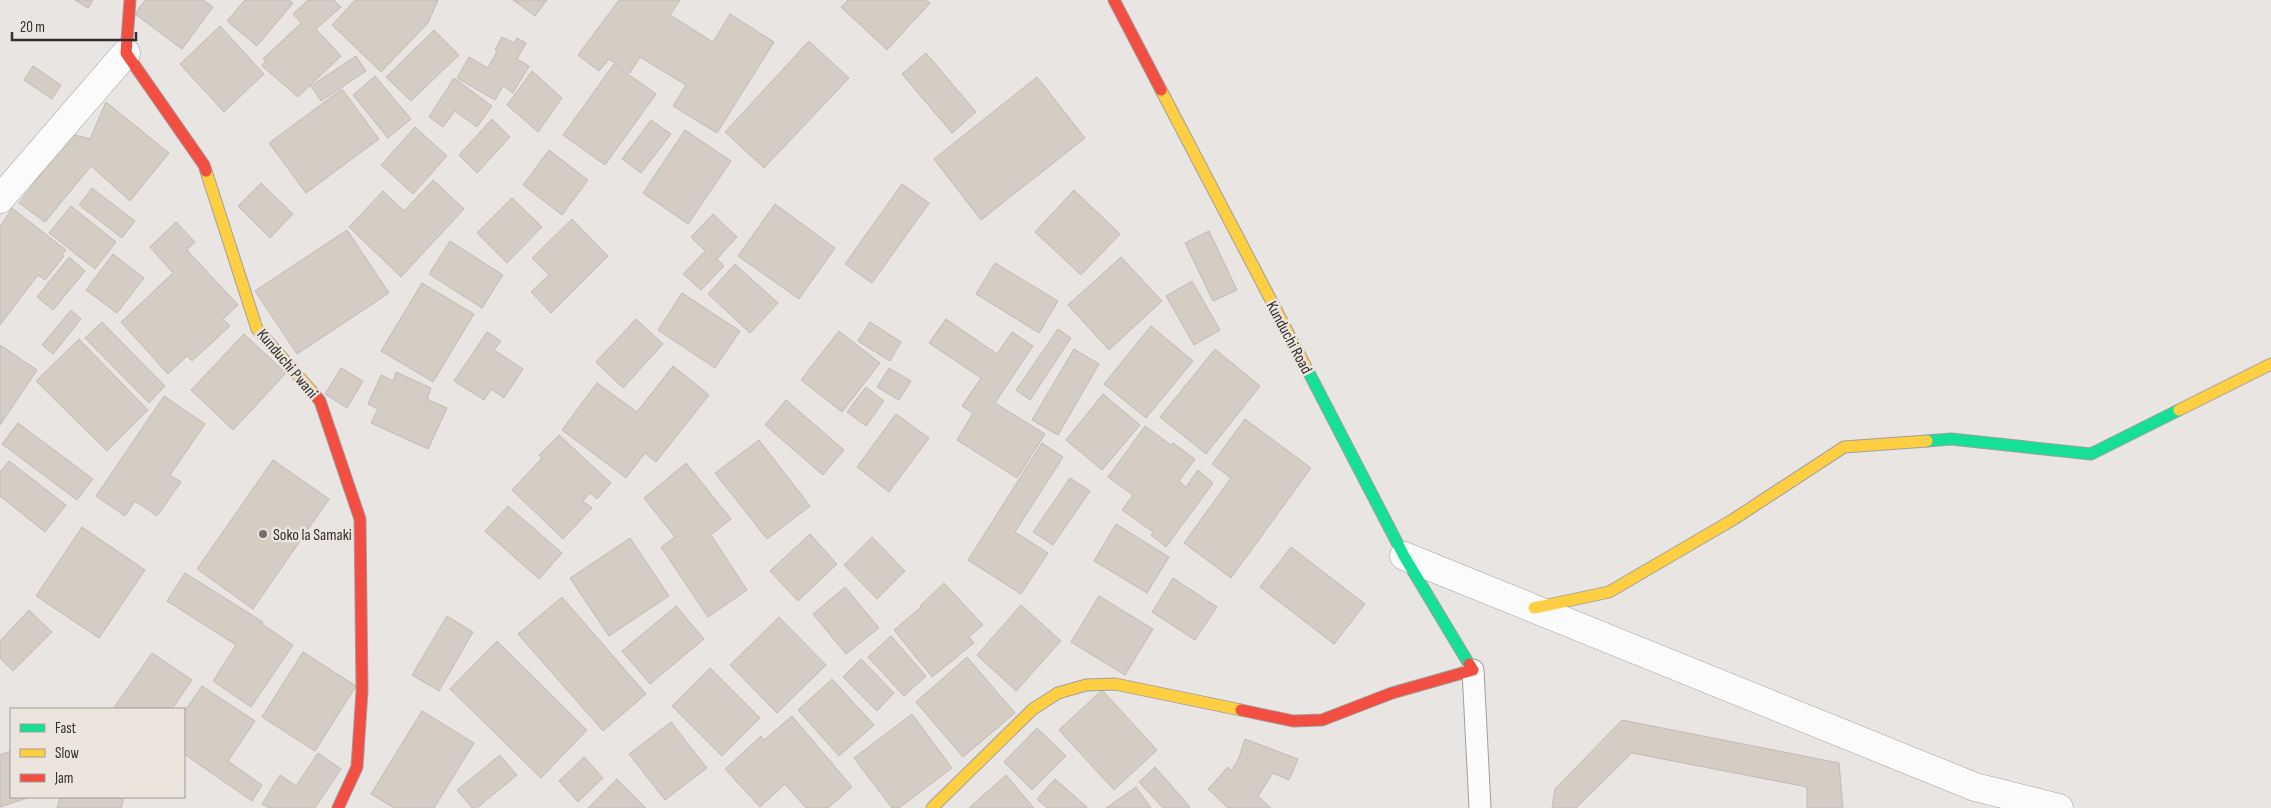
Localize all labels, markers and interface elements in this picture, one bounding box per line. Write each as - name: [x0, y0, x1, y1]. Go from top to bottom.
- scale bar: [12, 10, 136, 42]
- text: 20 m: [20, 18, 45, 37]
- street label: Kunduchi Road: [1262, 298, 1316, 377]
- street label: Kunduchi Pwani: [252, 325, 321, 402]
- place label: Soko la Samaki: [273, 526, 352, 545]
- marker: Soko la Samaki: [257, 528, 269, 540]
- legend: [10, 708, 185, 798]
- text: Fast: [55, 719, 77, 738]
- text: Slow: [55, 744, 79, 763]
- text: Jam: [54, 769, 73, 788]

